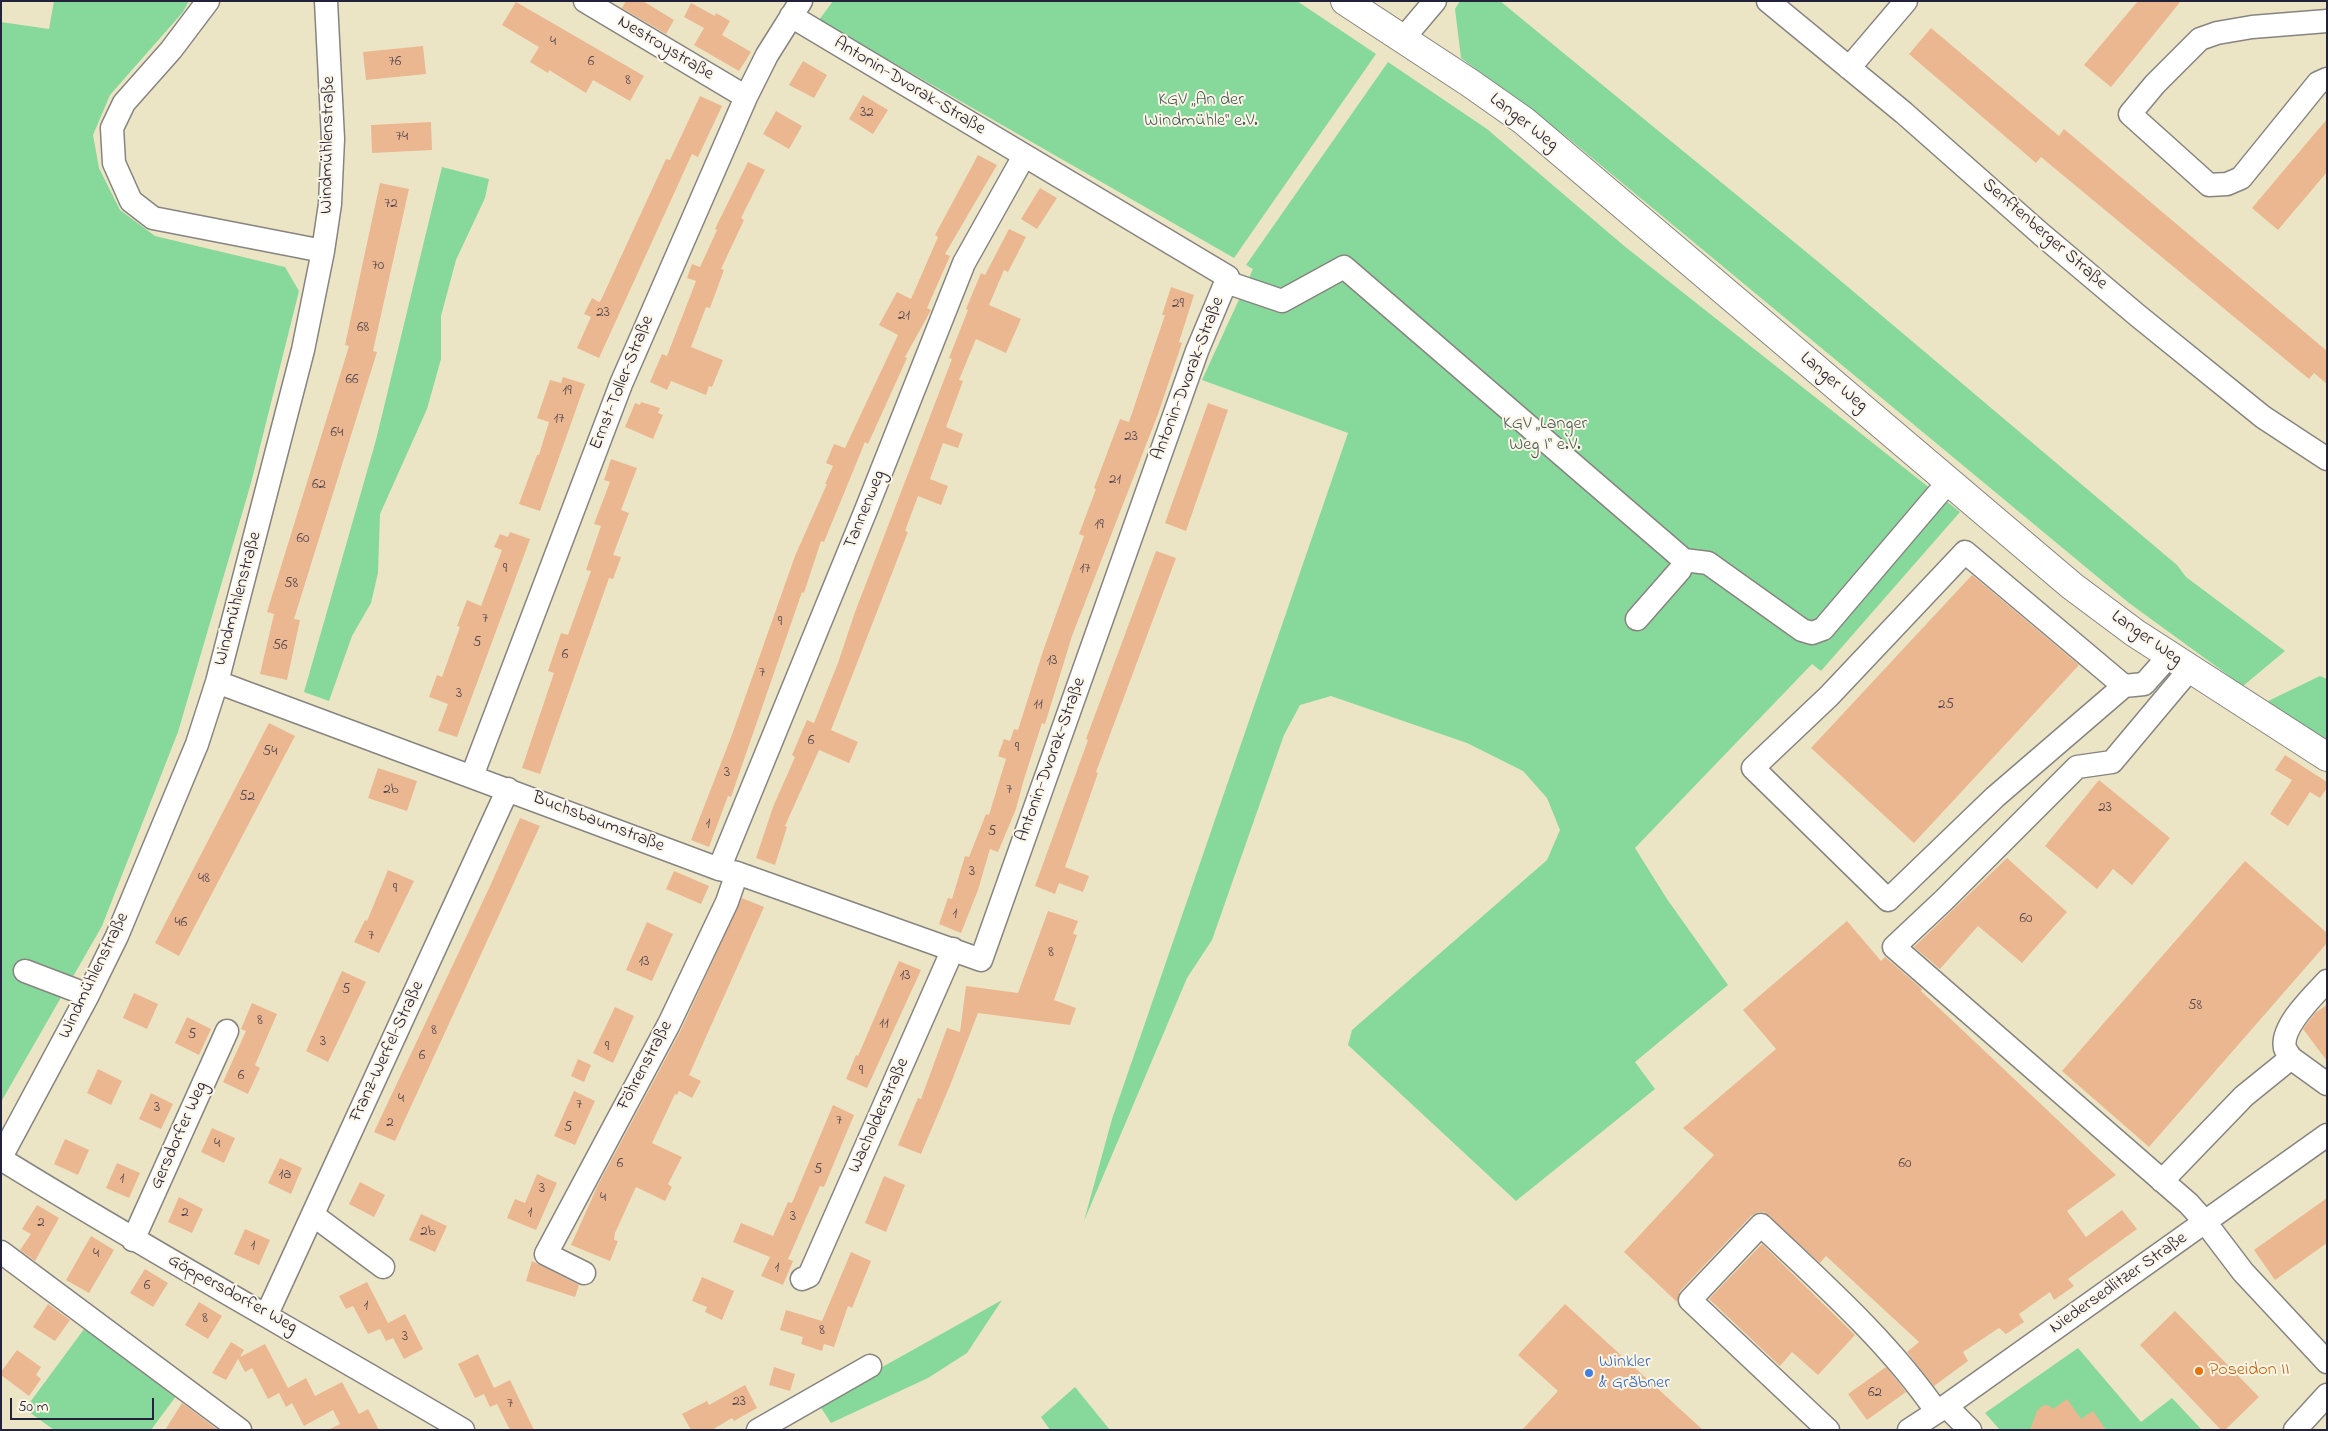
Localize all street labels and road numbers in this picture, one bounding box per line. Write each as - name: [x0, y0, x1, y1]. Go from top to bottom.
- street label: Nestroystraße: [613, 12, 717, 86]
- street label: Antonin-Dvorak-Straße: [829, 33, 989, 141]
- street label: Windmühlenstraße: [317, 76, 341, 214]
- street label: Langer Weg: [1484, 89, 1562, 157]
- street label: Senftenberger Straße: [1977, 175, 2111, 295]
- street label: Antonin-Dvorak-Straße: [1148, 294, 1230, 464]
- street label: Ernst-Toller-Straße: [586, 313, 660, 453]
- street label: Langer Weg: [1795, 348, 1871, 418]
- street label: Tannenweg: [840, 468, 892, 552]
- street label: Windmühlenstraße: [211, 530, 267, 668]
- street label: Langer Weg: [2106, 607, 2186, 671]
- street label: Antonin-Dvorak-Straße: [1012, 675, 1092, 845]
- street label: Buchsbaumstraße: [529, 788, 667, 858]
- street label: Windmühlenstraße: [55, 909, 135, 1043]
- street label: Franz-Werfel-Straße: [346, 978, 430, 1126]
- street label: Föhrenstraße: [613, 1018, 679, 1114]
- street label: Wacholderstraße: [845, 1055, 915, 1177]
- street label: Gersdorfer Weg: [147, 1079, 213, 1193]
- street label: Niedersedlitzer Straße: [2046, 1228, 2192, 1340]
- street label: Göppersdorfer Weg: [163, 1250, 301, 1340]

